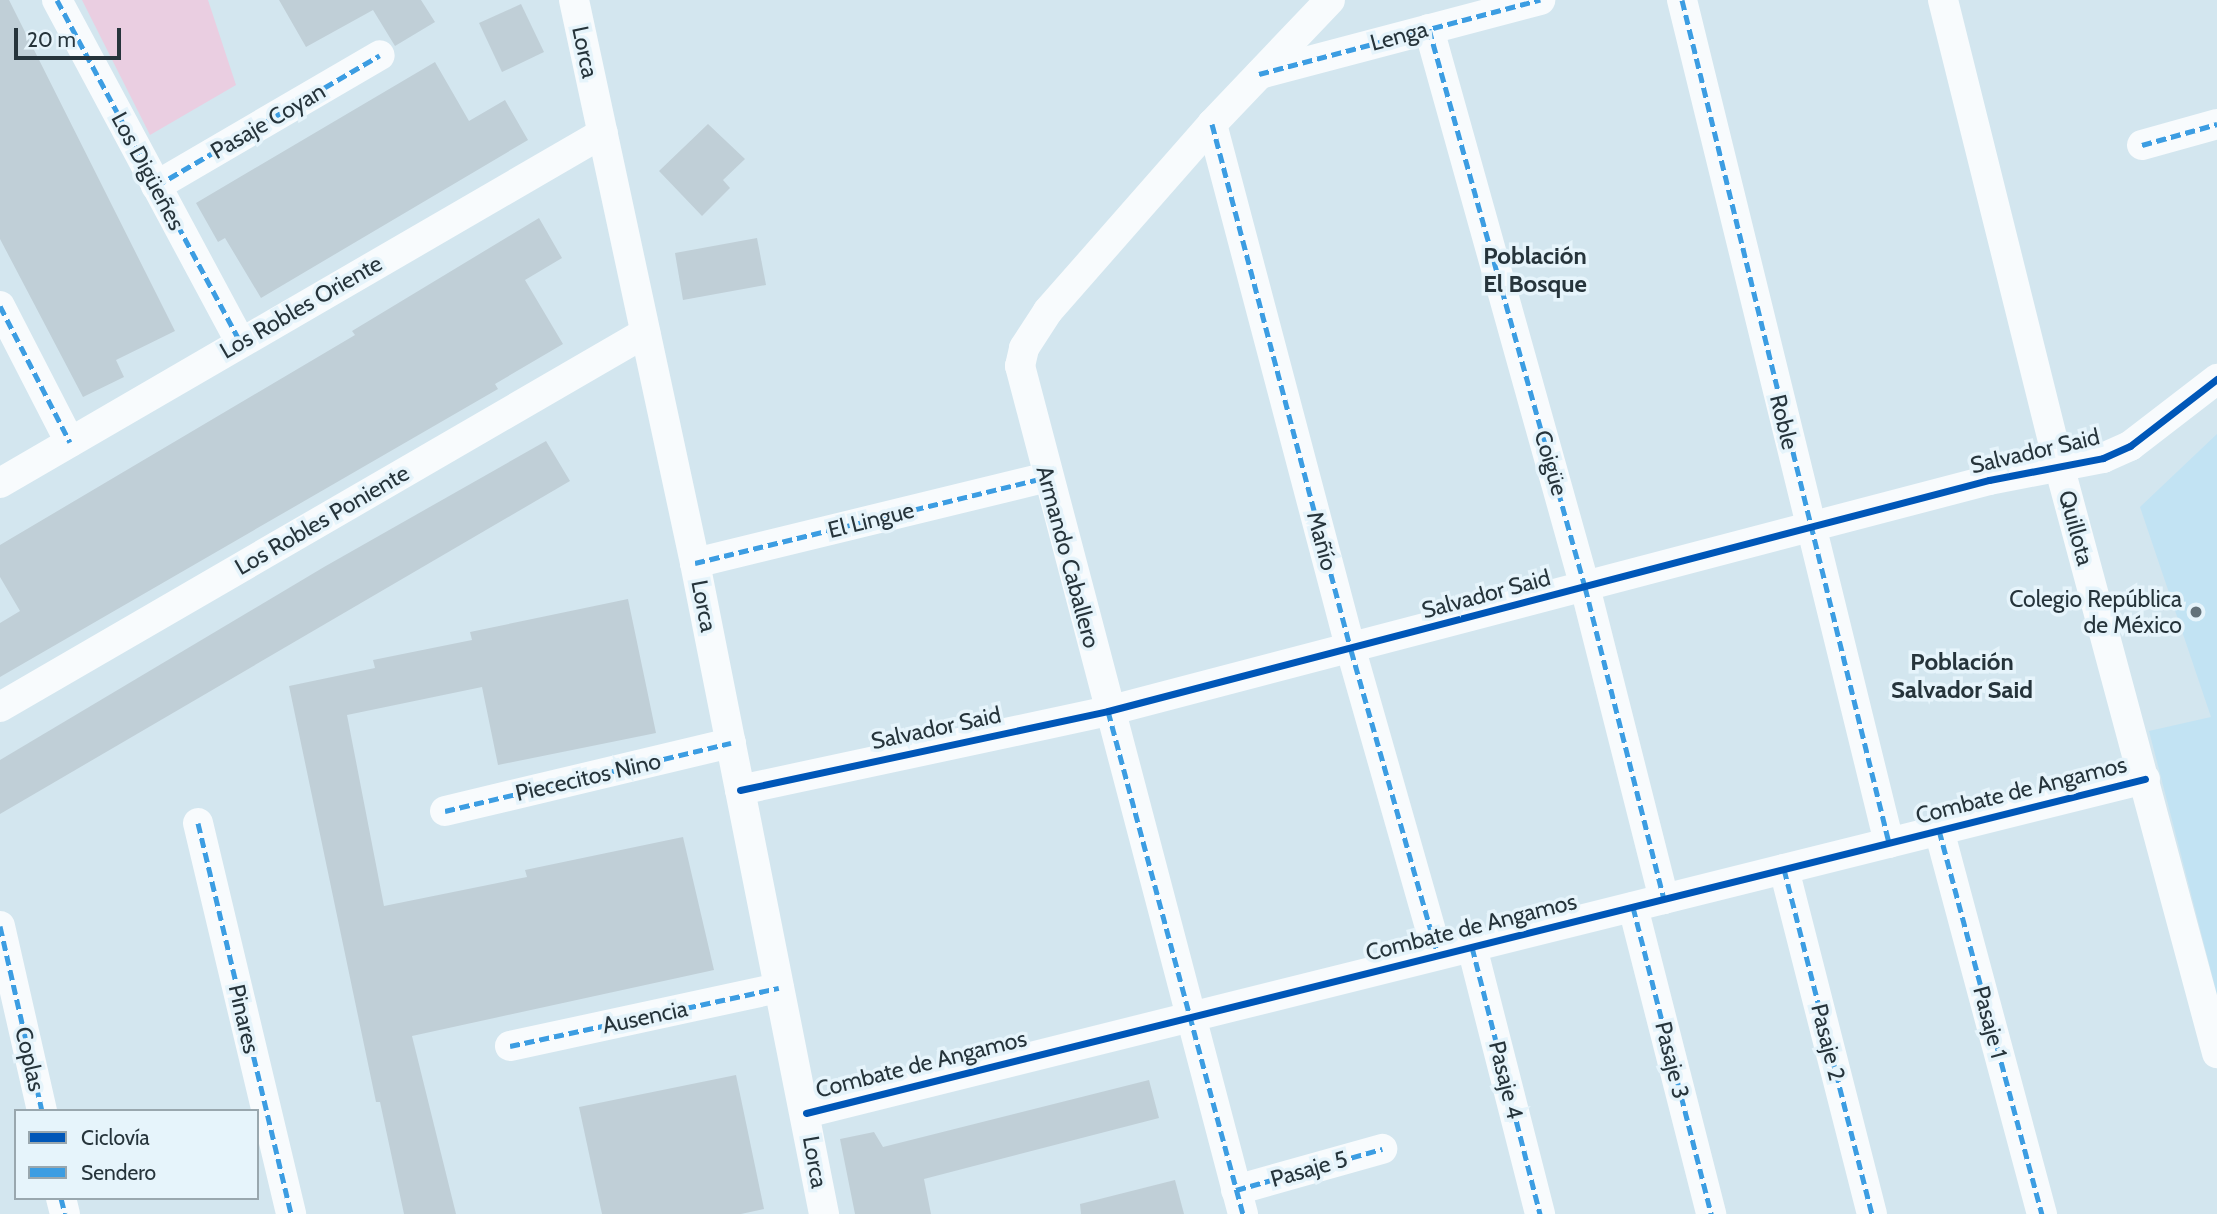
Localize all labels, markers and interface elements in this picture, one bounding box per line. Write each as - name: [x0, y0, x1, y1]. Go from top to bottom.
- scale bar: [18, 14, 124, 58]
- street label: Lenga: [1367, 15, 1431, 57]
- street label: Lorca: [566, 24, 604, 80]
- text: 20 m: [27, 27, 76, 52]
- street label: Pasaje Coyan: [206, 77, 330, 165]
- street label: Los Digüeñes: [105, 107, 191, 235]
- district label: Población El Bosque: [1483, 242, 1587, 298]
- street label: Los Robles Oriente: [215, 249, 387, 365]
- street label: Roble: [1764, 392, 1804, 452]
- street label: Salvador Said: [1968, 423, 2102, 479]
- street label: Coigüe: [1529, 427, 1573, 499]
- street label: Los Robles Poniente: [230, 459, 414, 581]
- street label: Armando Caballero: [1030, 463, 1106, 651]
- street label: Quillota: [2053, 487, 2099, 569]
- street label: El Lingue: [825, 496, 917, 544]
- street label: Mañío: [1301, 508, 1343, 574]
- street label: Salvador Said: [1419, 564, 1553, 624]
- street label: Lorca: [685, 578, 723, 634]
- place label: Colegio República de México: [2009, 585, 2182, 639]
- marker: Colegio República de México: [2188, 604, 2204, 620]
- district label: Población Salvador Said: [1891, 648, 2033, 704]
- street label: Salvador Said: [869, 701, 1003, 755]
- street label: Piececitos Nino: [513, 747, 663, 807]
- street label: Combate de Angamos: [1913, 750, 2129, 830]
- street label: Combate de Angamos: [1363, 887, 1579, 967]
- street label: Pinares: [223, 982, 265, 1056]
- street label: Pasaje 1: [1967, 983, 2013, 1061]
- street label: Ausencia: [600, 995, 690, 1039]
- street label: Pasaje 2: [1805, 1001, 1851, 1083]
- street label: Pasaje 3: [1649, 1018, 1695, 1102]
- street label: Coplas: [9, 1024, 51, 1094]
- street label: Combate de Angamos: [813, 1024, 1029, 1104]
- street label: Pasaje 4: [1483, 1038, 1529, 1122]
- legend: [14, 1109, 259, 1200]
- text: Ciclovía: [81, 1125, 150, 1150]
- street label: Lorca: [797, 1134, 833, 1190]
- street label: Pasaje 5: [1267, 1145, 1351, 1193]
- text: Sendero: [81, 1160, 156, 1185]

